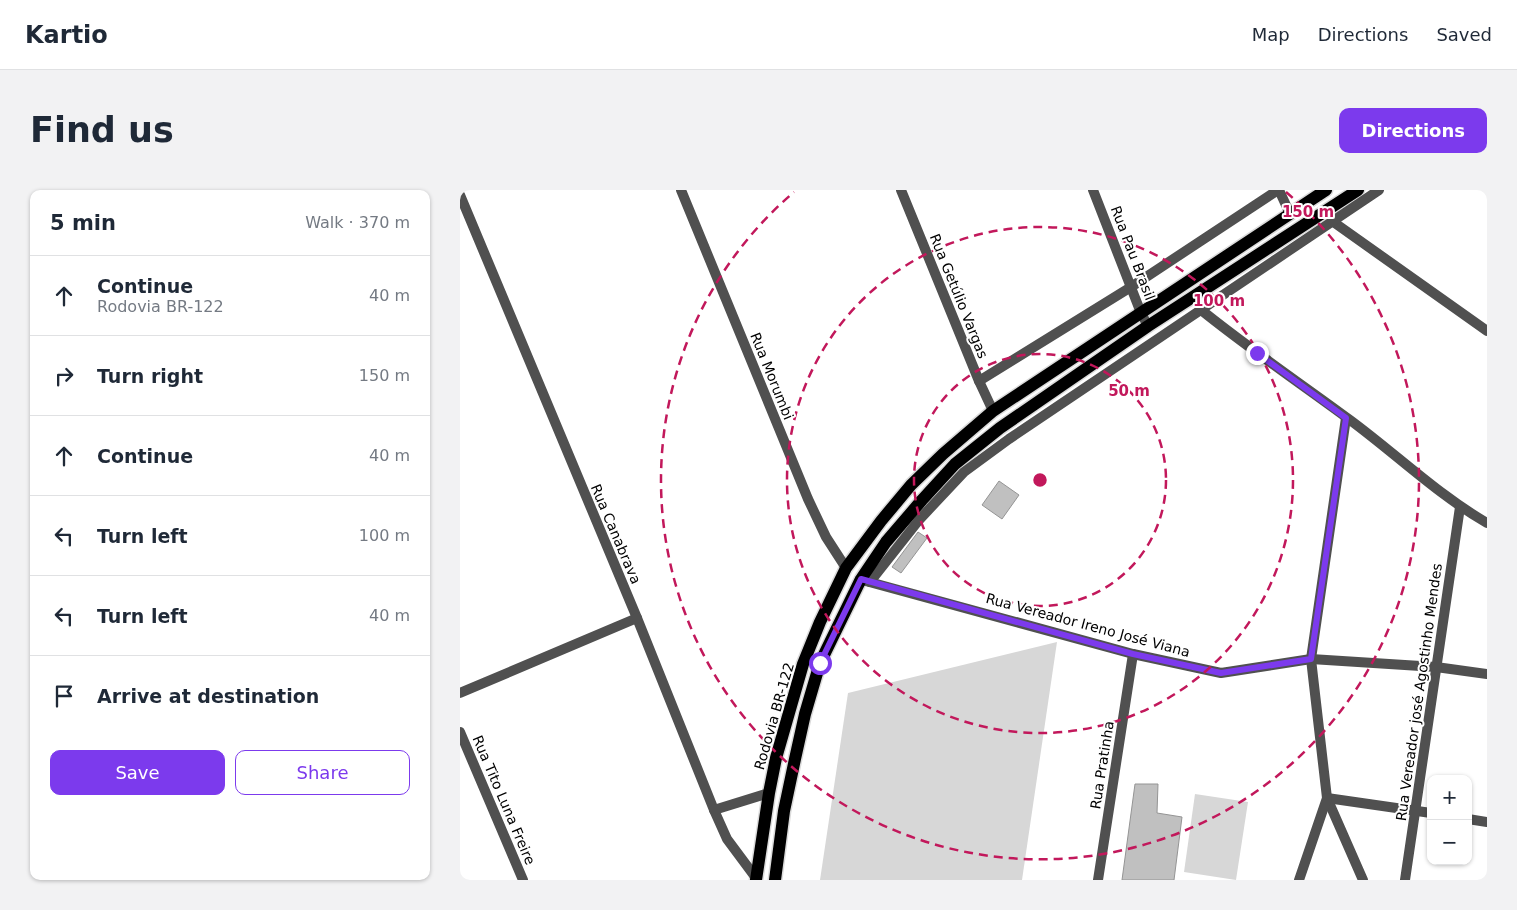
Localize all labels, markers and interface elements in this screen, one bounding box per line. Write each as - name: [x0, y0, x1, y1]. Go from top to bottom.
- text: Kartio: [25, 21, 108, 49]
- text: Map: [1252, 24, 1290, 45]
- text: Directions: [1318, 24, 1408, 45]
- text: Saved: [1436, 24, 1492, 45]
- button: Directions: [1339, 108, 1487, 153]
- text: Find us: [30, 110, 174, 150]
- text: 150 m: [1282, 203, 1334, 221]
- street label: Rua Pau Brasil: [1108, 204, 1158, 302]
- text: 5 min: [50, 211, 116, 235]
- text: Walk · 370 m: [305, 213, 410, 232]
- street label: Rua Getúlio Vargas: [927, 231, 991, 361]
- text: Continue: [97, 275, 193, 297]
- icon: ahead: [50, 282, 78, 310]
- text: 40 m: [369, 286, 410, 305]
- text: 100 m: [1193, 292, 1245, 310]
- text: Rodovia BR-122: [97, 297, 224, 316]
- street label: Rua Morumbi: [747, 330, 797, 422]
- route end: [1246, 342, 1269, 365]
- icon: right: [50, 362, 78, 390]
- text: Turn right: [97, 365, 203, 387]
- text: 150 m: [359, 366, 410, 385]
- text: 50 m: [1108, 382, 1150, 400]
- icon: ahead: [50, 442, 78, 470]
- text: Continue: [97, 445, 193, 467]
- text: 40 m: [369, 446, 410, 465]
- centre of rings: [1031, 471, 1049, 489]
- street label: Rua Canabrava: [588, 482, 644, 586]
- icon: left: [50, 522, 78, 550]
- text: Turn left: [97, 525, 188, 547]
- text: 100 m: [359, 526, 410, 545]
- street label: Rua Vereador josé Agostinho Mendes: [1393, 562, 1445, 822]
- street label: Rua Vereador Ireno José Viana: [984, 590, 1192, 660]
- icon: left: [50, 602, 78, 630]
- text: Turn left: [97, 605, 188, 627]
- text: 40 m: [369, 606, 410, 625]
- route start: [809, 652, 832, 675]
- street label: Rodovia BR-122: [751, 661, 797, 771]
- icon: arrive: [50, 682, 78, 710]
- text: Arrive at destination: [97, 685, 319, 707]
- street label: Rua Pratinha: [1087, 720, 1117, 810]
- street label: Rua Tito Luna Freire: [469, 733, 539, 867]
- button: Save: [50, 750, 225, 795]
- button: Share: [235, 750, 410, 795]
- map controls: [1427, 775, 1472, 865]
- button: +: [1427, 775, 1472, 820]
- button: −: [1427, 820, 1472, 865]

